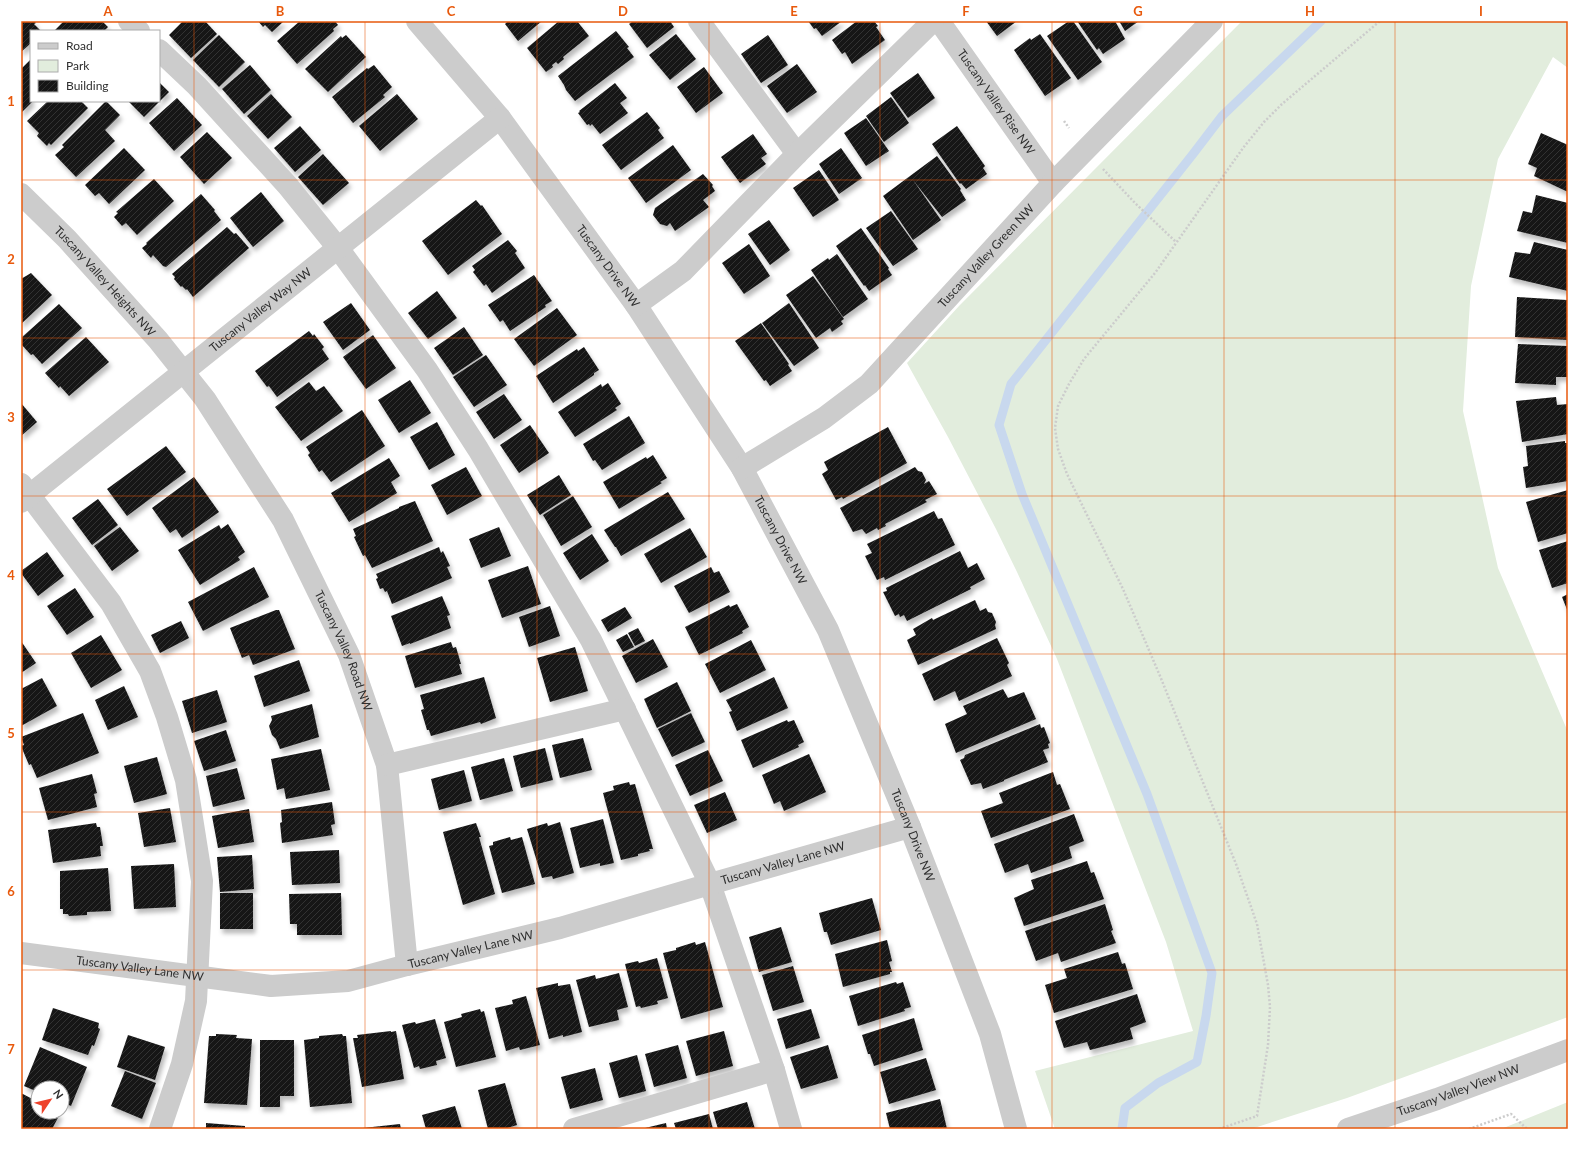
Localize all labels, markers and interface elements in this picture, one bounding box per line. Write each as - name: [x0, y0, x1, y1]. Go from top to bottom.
- text: A: [102, 3, 113, 19]
- text: B: [276, 3, 285, 19]
- text: C: [447, 3, 456, 19]
- text: D: [618, 3, 628, 19]
- text: E: [790, 3, 798, 19]
- text: F: [962, 3, 970, 19]
- text: G: [1133, 3, 1143, 19]
- text: H: [1305, 3, 1315, 19]
- text: I: [1479, 3, 1483, 19]
- legend: [30, 30, 160, 102]
- text: Road: [66, 38, 93, 53]
- street label: Tuscany Valley Rise NW: [954, 46, 1039, 158]
- text: Park: [66, 58, 90, 73]
- text: Building: [66, 78, 109, 93]
- text: 1: [7, 93, 15, 109]
- street label: Tuscany Valley Green NW: [935, 200, 1037, 311]
- street label: Tuscany Drive NW: [573, 222, 644, 311]
- street label: Tuscany Valley Heights NW: [51, 223, 159, 340]
- text: 2: [7, 251, 15, 267]
- street label: Tuscany Valley Way NW: [206, 264, 315, 355]
- text: 3: [7, 409, 15, 425]
- street label: Tuscany Drive NW: [751, 493, 811, 587]
- text: 4: [7, 567, 15, 583]
- street label: Tuscany Valley Road NW: [312, 588, 376, 714]
- text: 5: [7, 725, 15, 741]
- street label: Tuscany Drive NW: [888, 787, 939, 884]
- street label: Tuscany Valley Lane NW: [719, 838, 847, 888]
- text: 6: [7, 883, 15, 899]
- street label: Tuscany Valley Lane NW: [406, 927, 535, 972]
- street label: Tuscany Valley Lane NW: [75, 952, 205, 984]
- text: 7: [7, 1041, 15, 1057]
- street label: Tuscany Valley View NW: [1395, 1061, 1522, 1119]
- north arrow: [30, 1080, 70, 1120]
- text: N: [51, 1087, 66, 1101]

